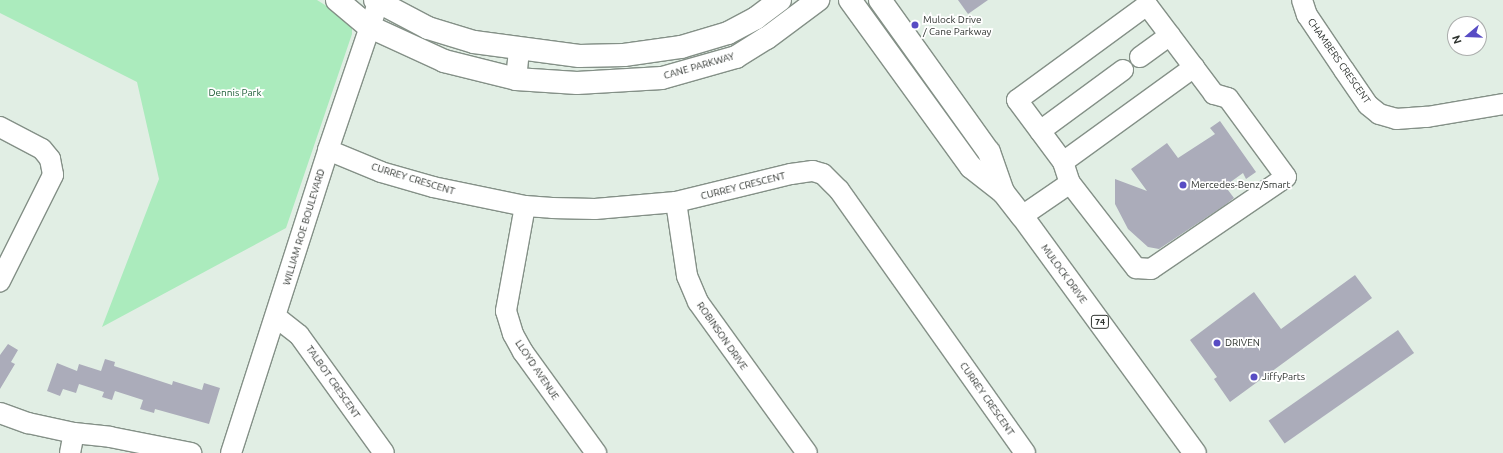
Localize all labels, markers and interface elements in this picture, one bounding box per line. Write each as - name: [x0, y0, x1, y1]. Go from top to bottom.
- place label: Mulock Drive / Cane Parkway: [923, 13, 991, 36]
- street label: CHAMBERS CRESCENT: [1305, 16, 1373, 106]
- north arrow: [1447, 16, 1487, 56]
- marker: Mulock Drive / Cane Parkway: [910, 20, 920, 30]
- text: N: [1450, 34, 1464, 45]
- street label: CANE PARKWAY: [662, 50, 736, 82]
- park label: Dennis Park: [209, 87, 261, 99]
- street label: CURREY CRESCENT: [370, 161, 456, 197]
- street label: WILLIAM ROE BOULEVARD: [281, 167, 327, 287]
- street label: CURREY CRESCENT: [699, 170, 787, 202]
- place label: Mercedes-Benz/Smart: [1191, 179, 1290, 191]
- marker: Mercedes-Benz/Smart: [1178, 180, 1188, 190]
- street label: MULOCK DRIVE: [1038, 242, 1090, 306]
- street label: ROBINSON DRIVE: [694, 300, 750, 372]
- road number: 74: [1090, 315, 1110, 329]
- place label: DRIVEN: [1225, 337, 1260, 349]
- street label: LLOYD AVENUE: [512, 338, 562, 402]
- marker: DRIVEN: [1212, 338, 1222, 348]
- street label: TALBOT CRESCENT: [303, 343, 363, 421]
- street label: CURREY CRESCENT: [957, 360, 1017, 438]
- place label: JiffyParts: [1262, 371, 1305, 383]
- marker: JiffyParts: [1249, 372, 1259, 382]

